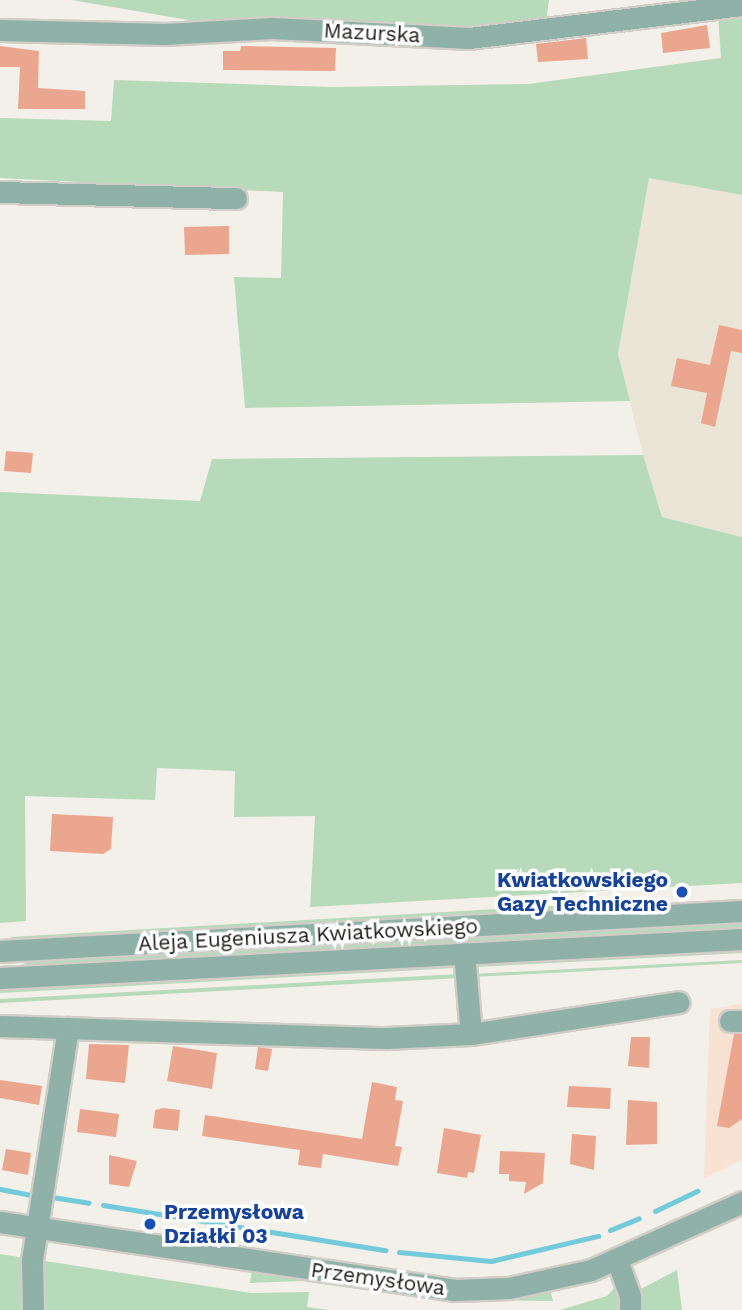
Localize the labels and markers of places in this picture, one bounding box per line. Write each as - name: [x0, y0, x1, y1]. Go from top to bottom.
- place label: Kwiatkowskiego Gazy Techniczne: [496, 867, 668, 917]
- marker: Kwiatkowskiego Gazy Techniczne: [674, 884, 690, 900]
- place label: Przemysłowa Działki 03: [164, 1199, 304, 1249]
- marker: Przemysłowa Działki 03: [142, 1216, 158, 1232]

